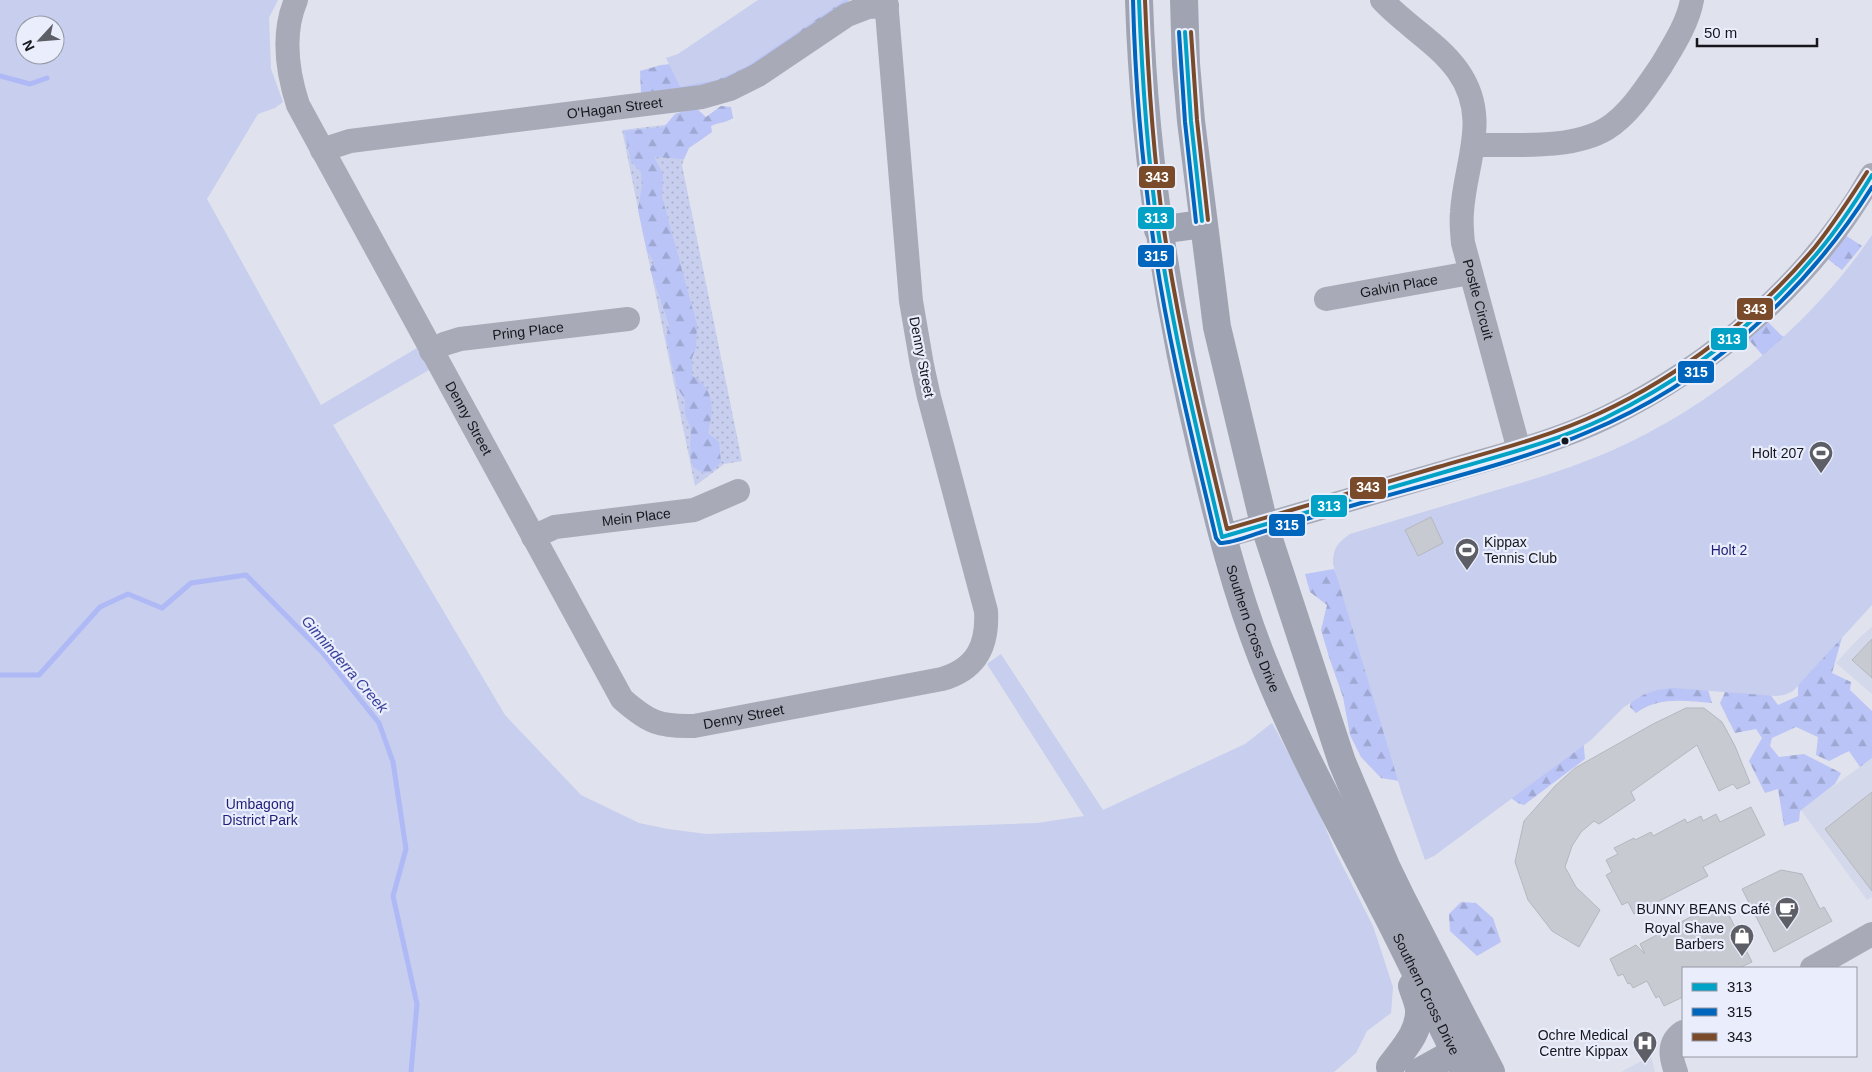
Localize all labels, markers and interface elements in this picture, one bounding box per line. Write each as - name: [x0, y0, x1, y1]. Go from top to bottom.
- north arrow: [15, 15, 65, 65]
- scale bar: [1697, 15, 1817, 47]
- text: 50 m: [1704, 24, 1737, 41]
- text: N: [19, 38, 38, 54]
- street label: O'Hagan Street: [566, 94, 663, 122]
- line badge: 343: [1138, 165, 1176, 189]
- text: 343: [1145, 169, 1169, 185]
- line badge: 313: [1137, 206, 1175, 230]
- text: 313: [1144, 210, 1168, 226]
- line badge: 315: [1137, 244, 1175, 268]
- text: 315: [1144, 248, 1168, 264]
- street label: Postle Circuit: [1460, 257, 1497, 341]
- street label: Galvin Place: [1359, 271, 1439, 301]
- line badge: 343: [1736, 297, 1774, 321]
- text: 343: [1743, 301, 1767, 317]
- street label: Denny Street: [906, 315, 938, 399]
- street label: Pring Place: [491, 319, 565, 343]
- line badge: 313: [1710, 327, 1748, 351]
- text: 313: [1717, 331, 1741, 347]
- line badge: 315: [1677, 360, 1715, 384]
- text: 315: [1684, 364, 1708, 380]
- street label: Denny Street: [442, 378, 495, 458]
- unlabelled marker: [1560, 436, 1570, 446]
- sports icon: Holt 207: [1808, 440, 1834, 474]
- place label: Holt 207: [1752, 445, 1804, 461]
- line badge: 343: [1349, 476, 1387, 500]
- text: 343: [1356, 479, 1380, 495]
- line badge: 313: [1310, 494, 1348, 518]
- text: 313: [1317, 498, 1341, 514]
- street label: Mein Place: [601, 505, 672, 529]
- line badge: 315: [1268, 513, 1306, 537]
- text: 315: [1275, 517, 1299, 533]
- place label: Kippax Tennis Club: [1484, 534, 1557, 566]
- sports icon: Kippax Tennis Club: [1454, 537, 1480, 571]
- park label: Holt 2: [1711, 542, 1747, 558]
- street label: Southern Cross Drive: [1223, 563, 1283, 695]
- water label: Ginninderra Creek: [298, 612, 393, 717]
- street label: Denny Street: [702, 701, 785, 732]
- park label: Umbagong District Park: [222, 796, 299, 828]
- cafe icon: BUNNY BEANS Café: [1774, 896, 1800, 930]
- place label: BUNNY BEANS Café: [1636, 901, 1770, 917]
- place label: Royal Shave Barbers: [1645, 920, 1724, 952]
- shop icon: Royal Shave Barbers: [1729, 923, 1755, 957]
- street label: Southern Cross Drive: [1390, 930, 1463, 1058]
- legend: [1682, 967, 1857, 1057]
- text: 313: [1727, 978, 1752, 995]
- text: 315: [1727, 1003, 1752, 1020]
- place label: Ochre Medical Centre Kippax: [1538, 1027, 1628, 1059]
- text: 343: [1727, 1028, 1752, 1045]
- hospital icon: Ochre Medical Centre Kippax: [1632, 1030, 1658, 1064]

